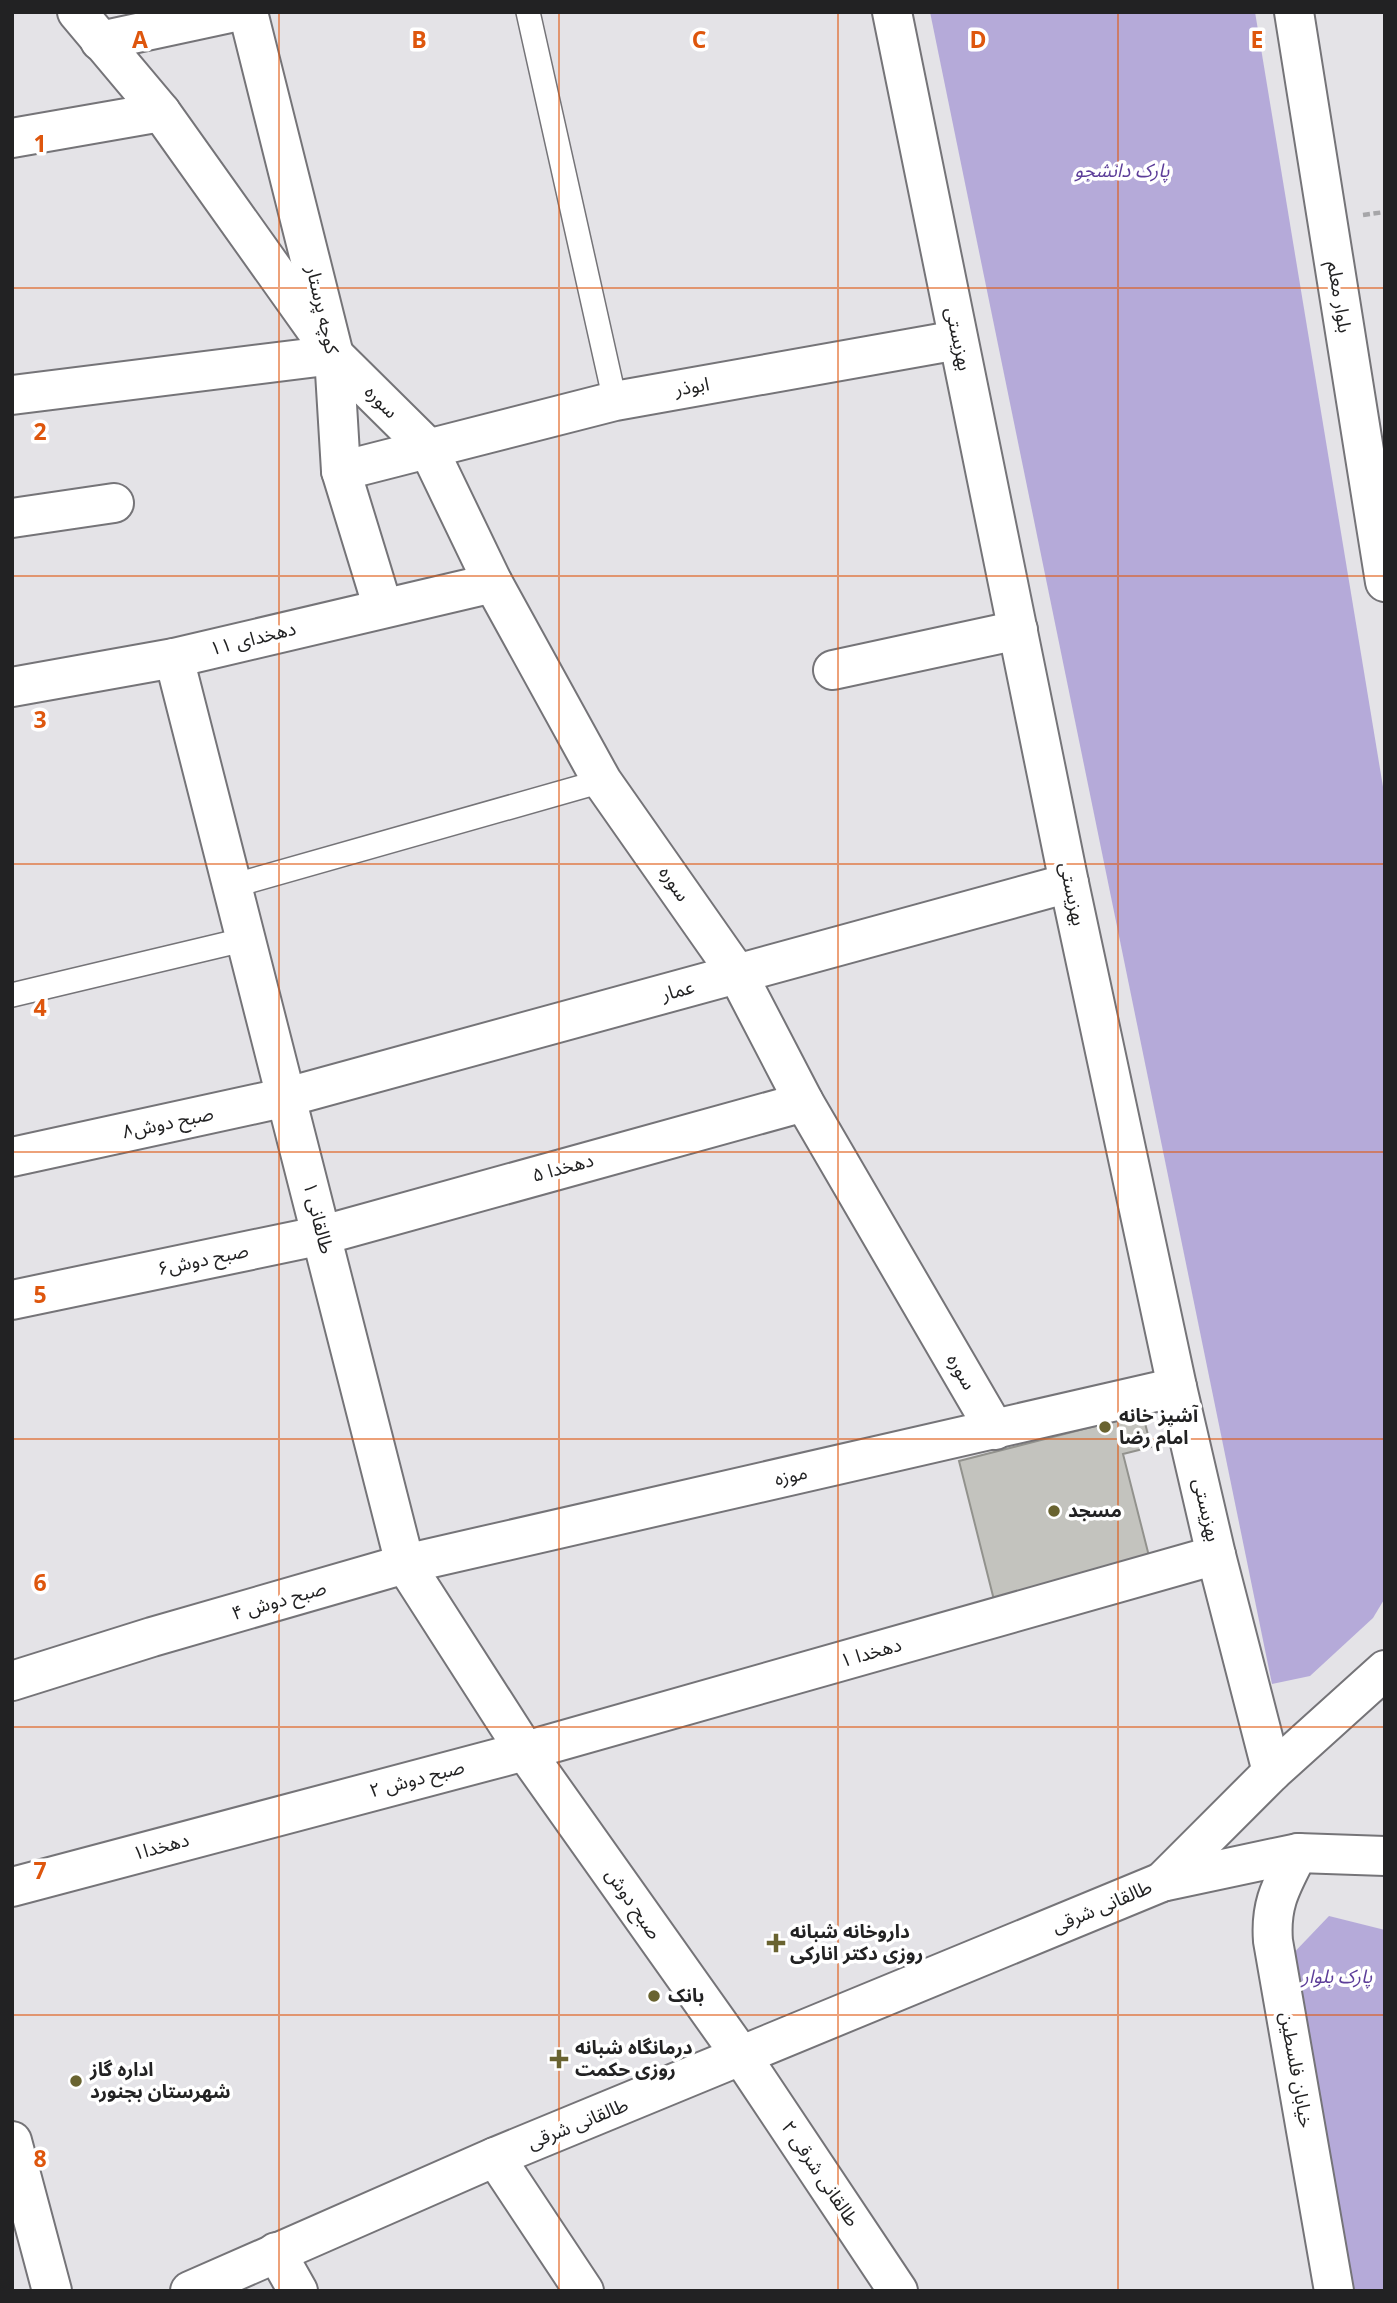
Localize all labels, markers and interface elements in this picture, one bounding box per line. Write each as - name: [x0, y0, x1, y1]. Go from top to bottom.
- text: A: [132, 16, 148, 65]
- text: B: [411, 16, 427, 65]
- text: C: [692, 16, 706, 65]
- text: D: [969, 16, 987, 65]
- text: E: [1251, 16, 1263, 65]
- text: 1: [33, 120, 47, 169]
- park label: پارک دانشجو: [1075, 151, 1170, 191]
- street label: بلوار معلم: [1314, 258, 1364, 336]
- street label: کوچه پرستار: [292, 261, 352, 359]
- street label: بهزیستی: [932, 303, 984, 375]
- street label: ابوذر: [670, 364, 713, 410]
- street label: سوره: [354, 375, 408, 429]
- text: 2: [33, 408, 47, 457]
- street label: دهخدای ۱۱: [206, 609, 300, 669]
- text: 3: [33, 696, 47, 745]
- street label: سوره: [647, 857, 701, 911]
- street label: بهزیستی: [1046, 858, 1098, 930]
- street label: عمار: [656, 967, 699, 1015]
- text: 4: [33, 984, 47, 1033]
- street label: صبح دوش۸: [119, 1094, 217, 1152]
- street label: دهخدا ۵: [528, 1141, 598, 1195]
- street label: طالقانی ۱: [290, 1178, 346, 1258]
- street label: صبح دوش۶: [154, 1231, 252, 1289]
- text: 5: [33, 1271, 47, 1320]
- street label: سوره: [934, 1346, 988, 1398]
- place label: آشپز خانه امام رضا: [1119, 1396, 1199, 1458]
- marker: آشپز خانه امام رضا: [1097, 1419, 1113, 1435]
- street label: موزه: [770, 1453, 812, 1499]
- street label: بهزیستی: [1179, 1474, 1233, 1546]
- place label: مسجد: [1068, 1491, 1122, 1531]
- marker: مسجد: [1046, 1503, 1062, 1519]
- text: 6: [33, 1559, 47, 1608]
- street label: صبح دوش ۴: [227, 1568, 331, 1634]
- street label: دهخدا ۱: [835, 1625, 907, 1681]
- street label: صبح دوش ۲: [365, 1747, 469, 1811]
- street label: دهخدا۱: [128, 1820, 194, 1874]
- text: 7: [33, 1847, 47, 1896]
- street label: صبح دوش: [593, 1859, 673, 1949]
- street label: طالقانی شرقی: [1045, 1868, 1159, 1946]
- place label: داروخانه شبانه روزی دکتر انارکی: [790, 1912, 923, 1974]
- marker: داروخانه شبانه روزی دکتر انارکی: [768, 1935, 784, 1951]
- park label: پارک بلوار: [1300, 1957, 1372, 1997]
- place label: بانک: [668, 1976, 704, 2016]
- marker: بانک: [646, 1988, 662, 2004]
- street label: خیابان فلسطین: [1266, 2009, 1326, 2131]
- place label: درمانگاه شبانه روزی حکمت: [575, 2028, 693, 2090]
- marker: درمانگاه شبانه روزی حکمت: [549, 2049, 569, 2069]
- place label: اداره گاز شهرستان بجنورد: [89, 2050, 231, 2112]
- marker: اداره گاز شهرستان بجنورد: [68, 2073, 84, 2089]
- street label: طالقانی شرقی: [521, 2085, 635, 2163]
- street label: ۲ طالقانی شرقی: [769, 2112, 871, 2236]
- text: 8: [33, 2135, 47, 2184]

